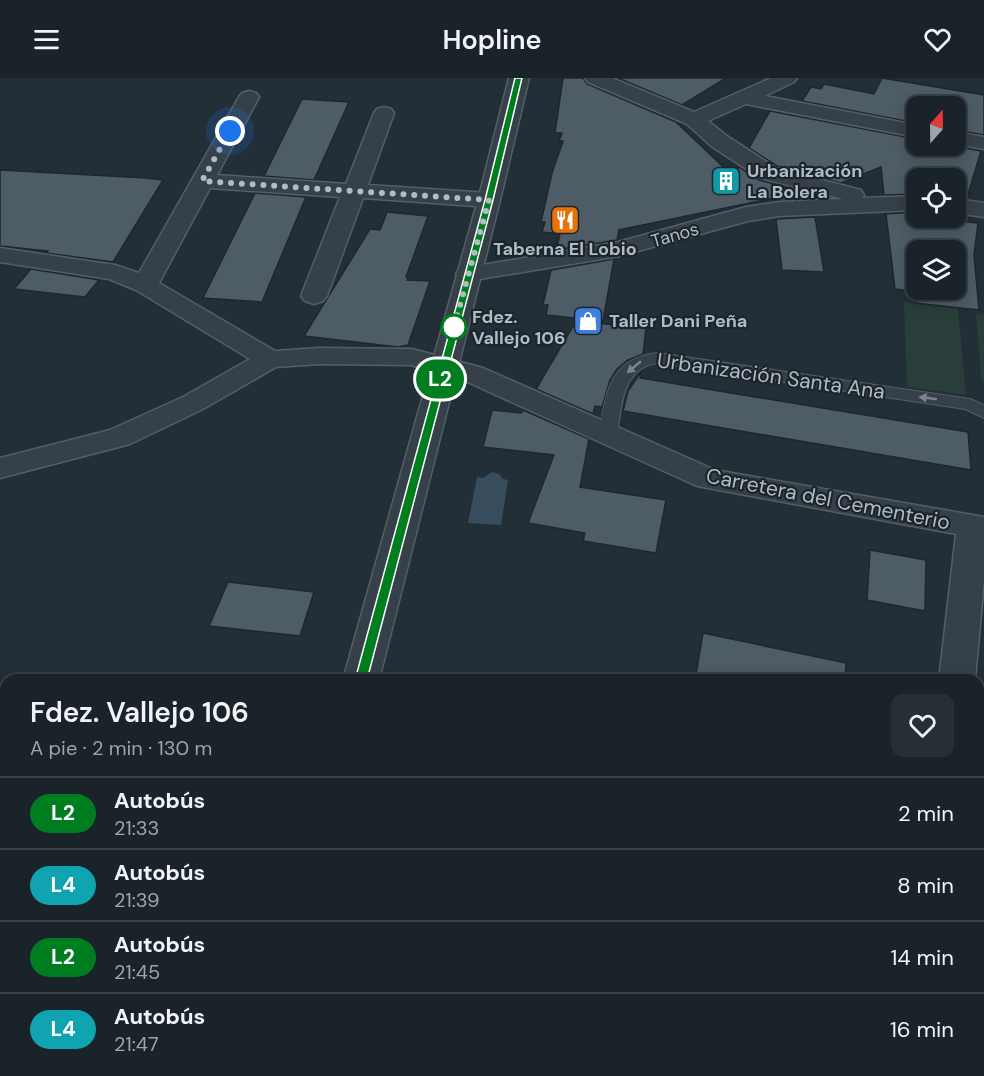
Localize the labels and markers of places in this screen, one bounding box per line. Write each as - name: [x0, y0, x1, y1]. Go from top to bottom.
- place label: Urbanización La Bolera: [747, 159, 862, 204]
- building icon: Urbanización La Bolera: [710, 165, 742, 197]
- restaurant icon: Taberna El Lobio: [549, 204, 581, 236]
- place label: Taberna El Lobio: [493, 237, 637, 261]
- place label: Fdez. Vallejo 106: [472, 305, 565, 350]
- shop icon: Taller Dani Peña: [572, 305, 604, 337]
- place label: Taller Dani Peña: [609, 309, 747, 333]
- marker: Fdez. Vallejo 106: [441, 314, 467, 340]

